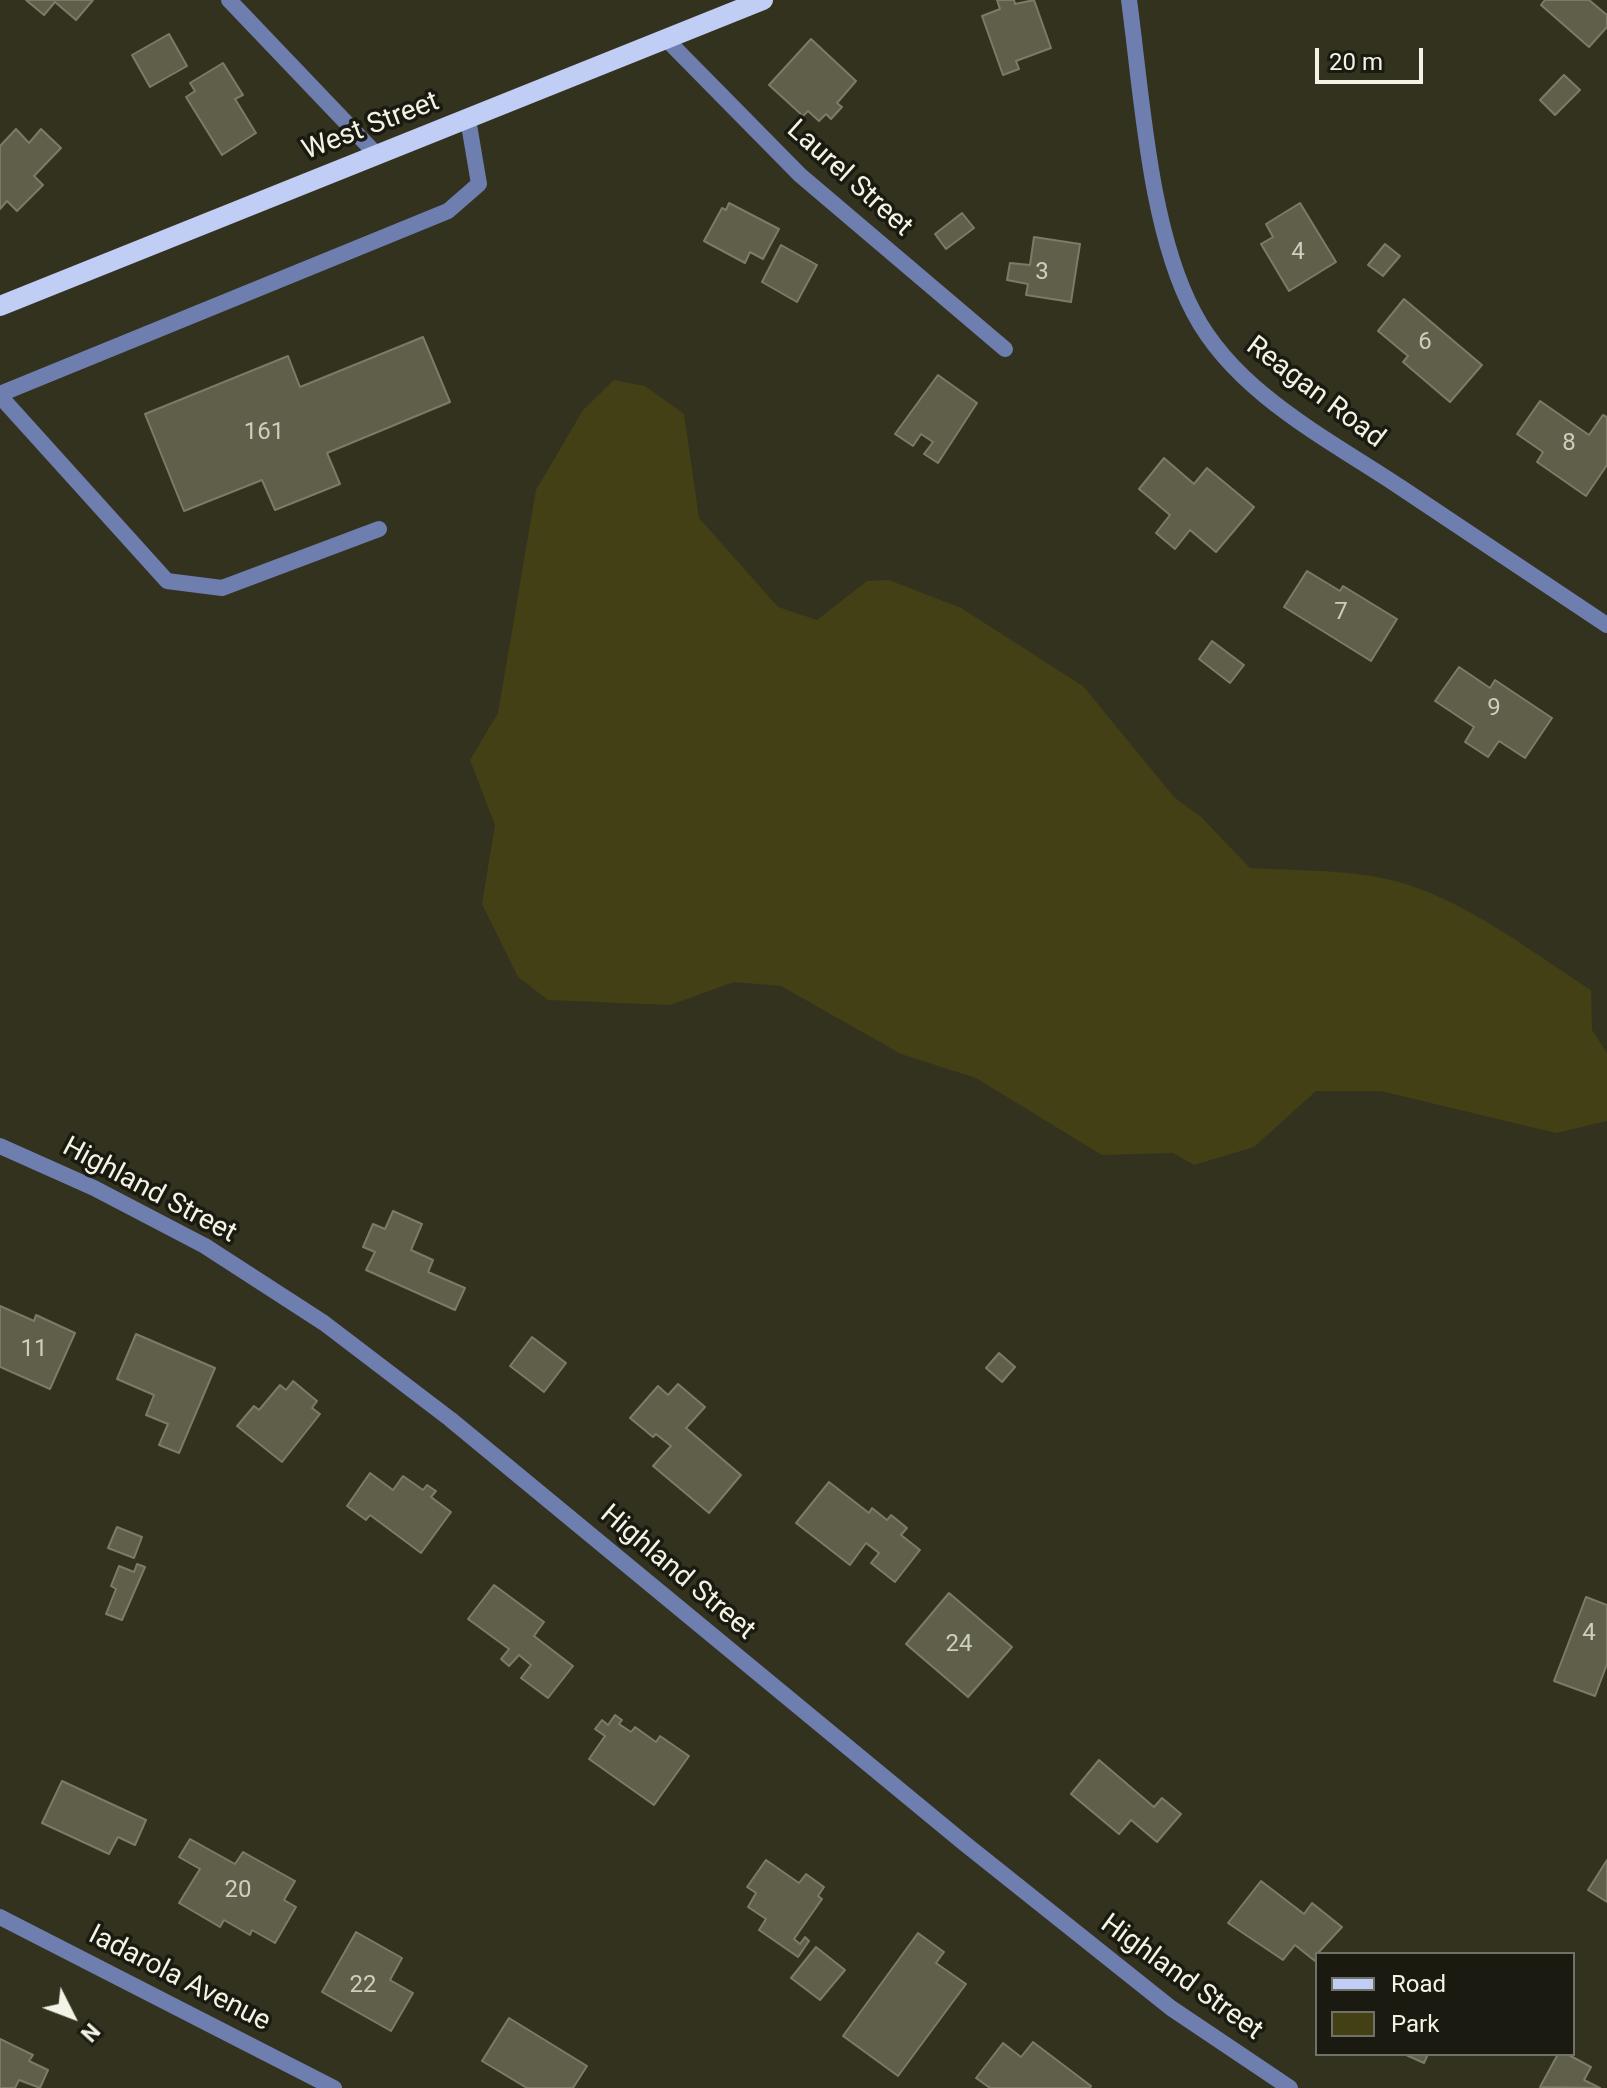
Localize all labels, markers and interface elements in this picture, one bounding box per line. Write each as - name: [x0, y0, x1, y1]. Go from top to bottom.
- scale bar: [1319, 32, 1427, 82]
- text: 20 m: [1329, 48, 1383, 76]
- street label: West Street: [298, 86, 444, 168]
- street label: Laurel Street: [779, 114, 919, 244]
- house number: 4: [1291, 239, 1305, 267]
- house number: 3: [1035, 259, 1049, 287]
- house number: 6: [1418, 329, 1432, 357]
- street label: Reagan Road: [1239, 330, 1391, 456]
- house number: 161: [244, 419, 284, 447]
- house number: 8: [1562, 430, 1576, 458]
- house number: 7: [1334, 599, 1348, 627]
- house number: 9: [1487, 695, 1501, 723]
- street label: Highland Street: [56, 1131, 242, 1251]
- house number: 11: [21, 1336, 47, 1364]
- street label: Highland Street: [593, 1498, 761, 1648]
- house number: 4: [1582, 1620, 1596, 1648]
- house number: 24: [946, 1631, 972, 1659]
- house number: 20: [225, 1877, 251, 1905]
- street label: Highland Street: [1093, 1908, 1269, 2048]
- street label: Iadarola Avenue: [82, 1919, 276, 2039]
- legend: [1315, 1952, 1575, 2056]
- text: Road: [1391, 1970, 1446, 1998]
- house number: 22: [350, 1972, 376, 2000]
- north arrow: [32, 1976, 112, 2056]
- text: Park: [1391, 2010, 1439, 2038]
- text: N: [76, 2018, 105, 2047]

